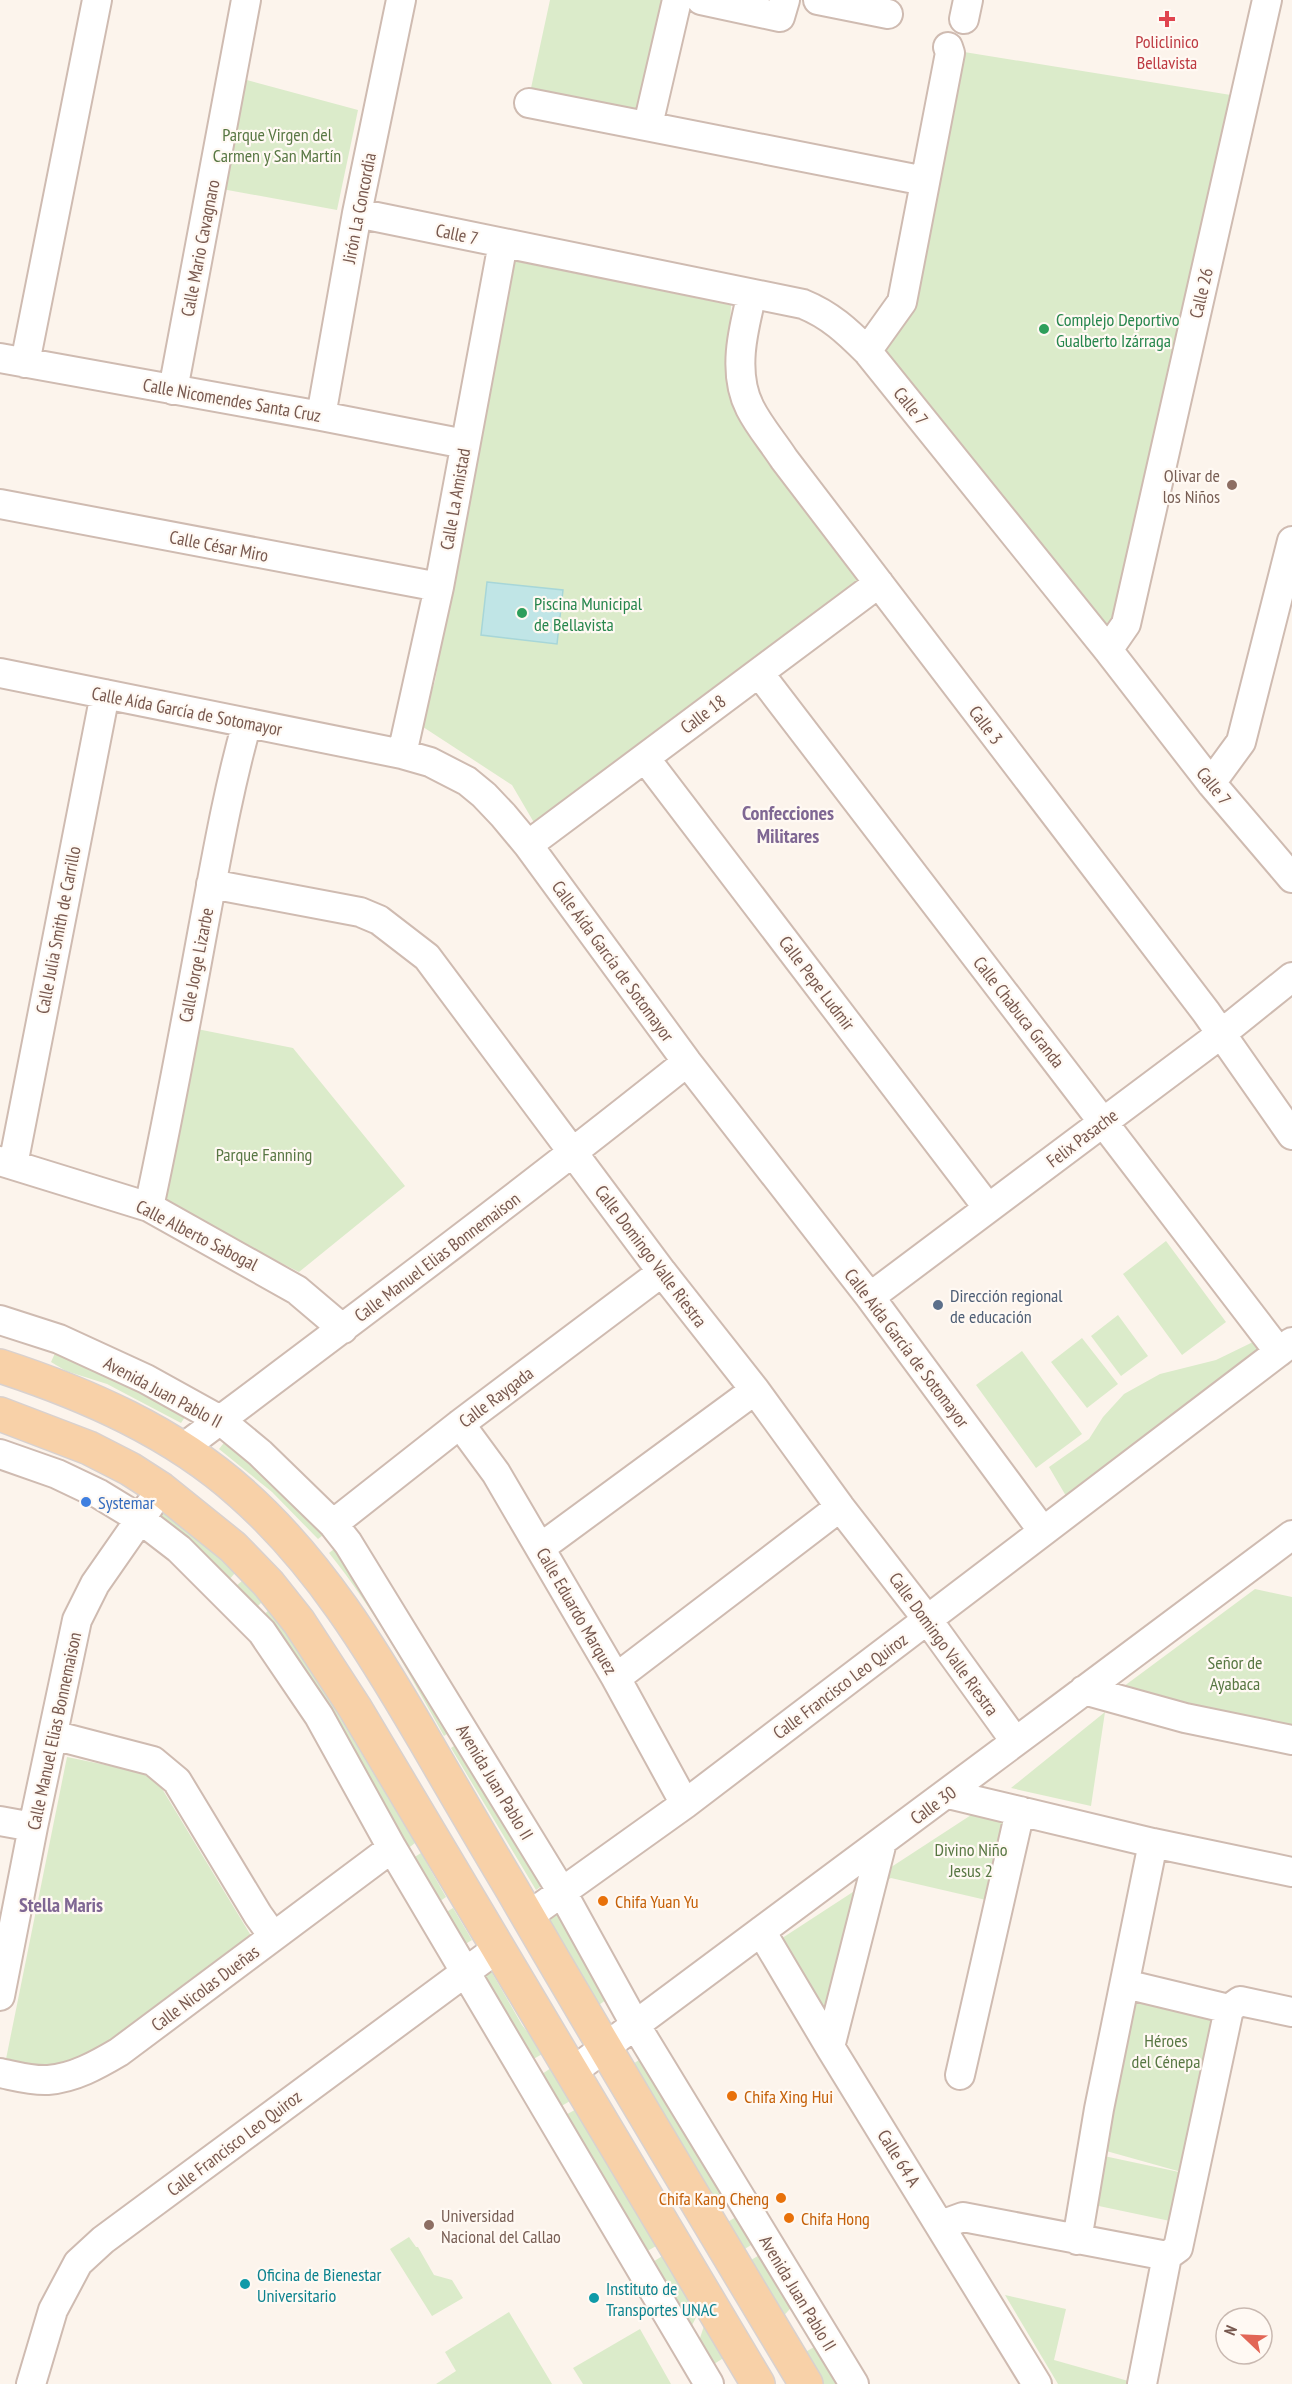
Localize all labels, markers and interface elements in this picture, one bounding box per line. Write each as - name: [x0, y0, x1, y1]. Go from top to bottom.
- marker: Policlinico Bellavista: [1158, 10, 1176, 28]
- place label: Policlinico Bellavista: [1135, 30, 1199, 74]
- park label: Parque Virgen del Carmen y San Martín: [213, 123, 341, 167]
- street label: Jirón La Concordia: [337, 151, 381, 266]
- street label: Calle Mario Cavagnaro: [175, 177, 225, 318]
- street label: Calle 7: [434, 218, 480, 250]
- street label: Calle 26: [1184, 266, 1218, 320]
- place label: Complejo Deportivo Gualberto Izárraga: [1056, 308, 1180, 352]
- marker: Complejo Deportivo Gualberto Izárraga: [1037, 322, 1051, 336]
- street label: Calle Nicomendes Santa Cruz: [141, 373, 323, 427]
- street label: Calle 7: [889, 382, 933, 430]
- street label: Calle La Amistad: [435, 446, 475, 552]
- place label: Olivar de los Niños: [1163, 464, 1220, 508]
- marker: Olivar de los Niños: [1225, 478, 1239, 492]
- street label: Calle César Miro: [168, 525, 271, 567]
- place label: Piscina Municipal de Bellavista: [534, 592, 643, 636]
- marker: Piscina Municipal de Bellavista: [515, 606, 529, 620]
- street label: Calle Aída García de Sotomayor: [90, 681, 284, 741]
- street label: Calle 18: [676, 689, 730, 739]
- street label: Calle 3: [964, 701, 1008, 749]
- street label: Calle 7: [1192, 762, 1236, 810]
- district label: Confecciones Militares: [742, 800, 834, 849]
- street label: Calle Julia Smith de Carrillo: [30, 844, 86, 1016]
- street label: Calle Aída García de Sotomayor: [547, 876, 679, 1046]
- street label: Calle Jorge Lizarbe: [174, 906, 218, 1024]
- street label: Calle Pepe Ludmir: [774, 931, 860, 1035]
- street label: Calle Chabuca Granda: [968, 952, 1070, 1072]
- street label: Felix Pasache: [1042, 1104, 1122, 1172]
- park label: Parque Fanning: [216, 1143, 312, 1166]
- street label: Calle Domingo Valle Riestra: [590, 1180, 712, 1332]
- street label: Calle Manuel Elias Bonnemaison: [350, 1187, 524, 1327]
- street label: Calle Alberto Sabogal: [132, 1194, 263, 1276]
- street label: Calle Aída García de Sotomayor: [840, 1264, 974, 1432]
- place label: Dirección regional de educación: [950, 1284, 1063, 1328]
- marker: Dirección regional de educación: [931, 1298, 945, 1312]
- street label: Avenida Juan Pablo II: [100, 1351, 226, 1433]
- street label: Calle Raygada: [454, 1362, 538, 1432]
- place label: Systemar: [98, 1491, 155, 1514]
- marker: Systemar: [79, 1495, 93, 1509]
- street label: Calle Eduardo Marquez: [531, 1543, 623, 1679]
- street label: Calle Domingo Valle Riestra: [884, 1568, 1004, 1720]
- street label: Calle Francisco Leo Quiroz: [768, 1628, 912, 1744]
- street label: Calle Manuel Elias Bonnemaison: [22, 1630, 86, 1832]
- park label: Señor de Ayabaca: [1208, 1651, 1262, 1695]
- street label: Avenida Juan Pablo II: [451, 1720, 539, 1844]
- street label: Calle 30: [906, 1781, 960, 1829]
- park label: Divino Niño Jesus 2: [934, 1838, 1008, 1882]
- place label: Chifa Yuan Yu: [615, 1890, 699, 1913]
- district label: Stella Maris: [19, 1892, 103, 1918]
- marker: Chifa Yuan Yu: [596, 1894, 610, 1908]
- street label: Calle Nicolas Dueñas: [146, 1940, 264, 2036]
- park label: Héroes del Cénepa: [1132, 2029, 1200, 2073]
- street label: Calle Francisco Leo Quiroz: [162, 2085, 306, 2201]
- place label: Chifa Xing Hui: [744, 2085, 833, 2108]
- marker: Chifa Xing Hui: [725, 2089, 739, 2103]
- street label: Calle 64 A: [873, 2125, 926, 2191]
- place label: Chifa Kang Cheng: [659, 2187, 769, 2210]
- marker: Chifa Kang Cheng: [774, 2191, 788, 2205]
- place label: Universidad Nacional del Callao: [441, 2204, 561, 2248]
- place label: Chifa Hong: [801, 2207, 870, 2230]
- marker: Chifa Hong: [782, 2211, 796, 2225]
- marker: Universidad Nacional del Callao: [422, 2218, 436, 2232]
- street label: Avenida Juan Pablo II: [754, 2231, 842, 2355]
- place label: Oficina de Bienestar Universitario: [257, 2263, 381, 2307]
- marker: Oficina de Bienestar Universitario: [238, 2277, 252, 2291]
- place label: Instituto de Transportes UNAC: [606, 2277, 717, 2321]
- marker: Instituto de Transportes UNAC: [587, 2291, 601, 2305]
- north arrow: [1214, 2306, 1274, 2366]
- text: N: [1219, 2322, 1241, 2338]

